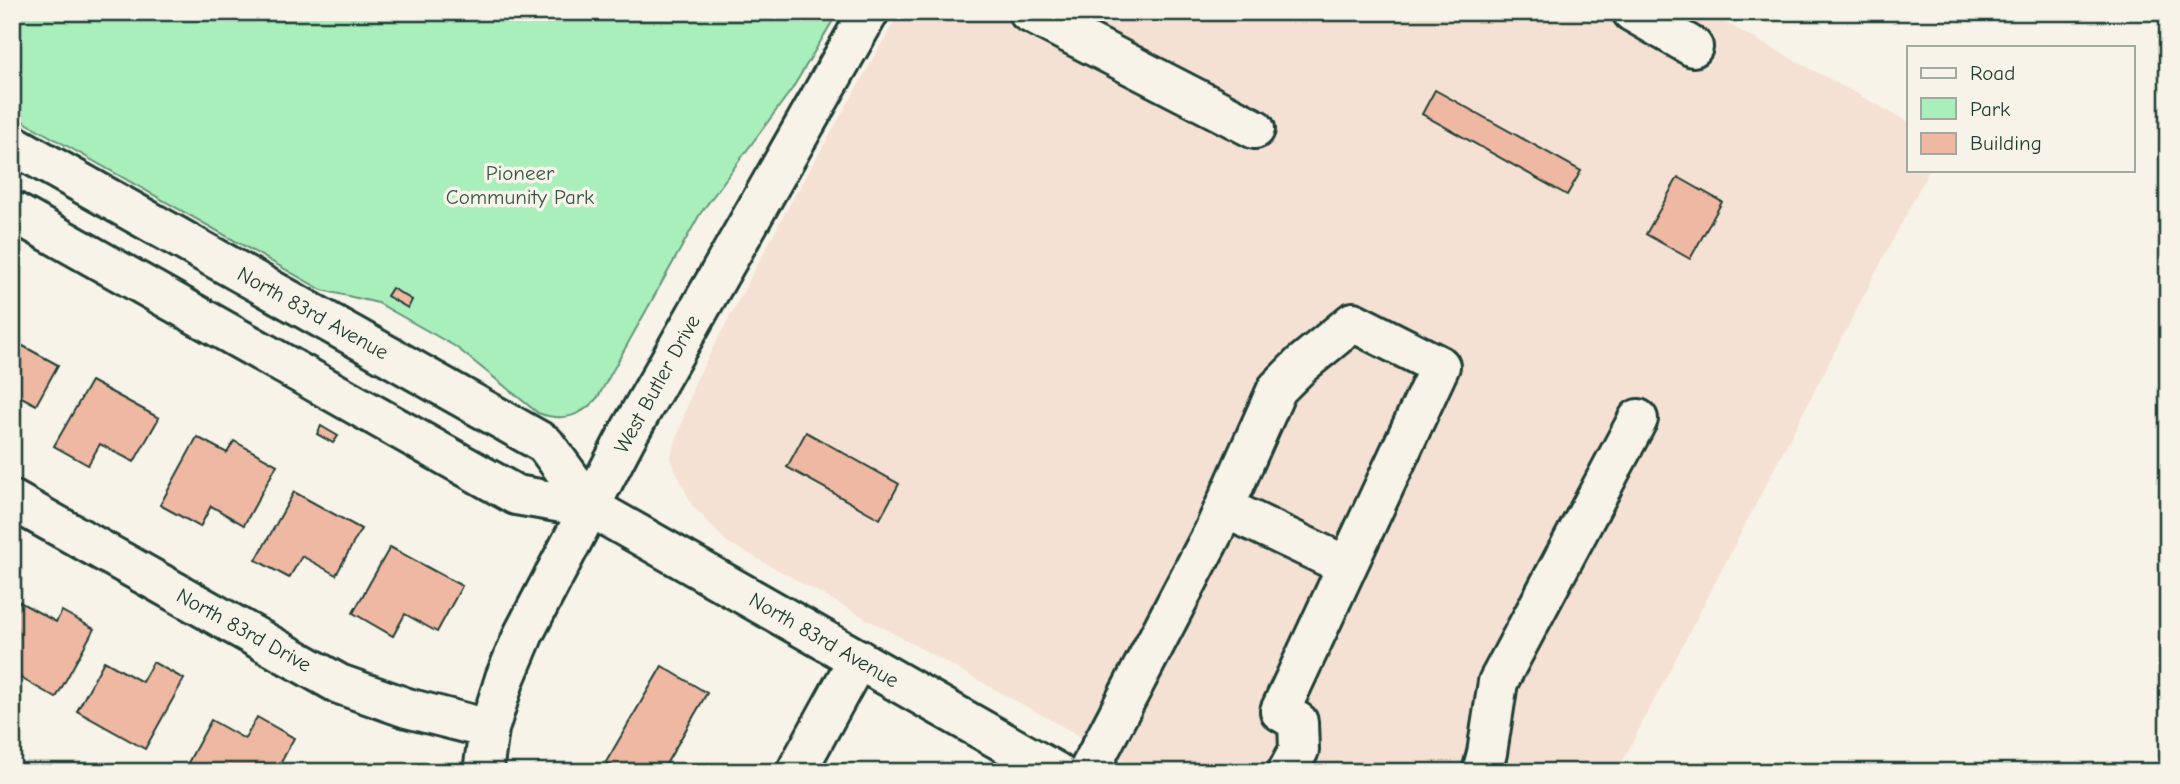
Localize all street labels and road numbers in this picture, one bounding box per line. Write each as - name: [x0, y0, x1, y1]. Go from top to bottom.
- street label: North 83rd Avenue: [233, 262, 393, 364]
- street label: West Butler Drive: [609, 311, 705, 457]
- street label: North 83rd Drive: [173, 583, 315, 677]
- street label: North 83rd Avenue: [745, 587, 903, 693]

